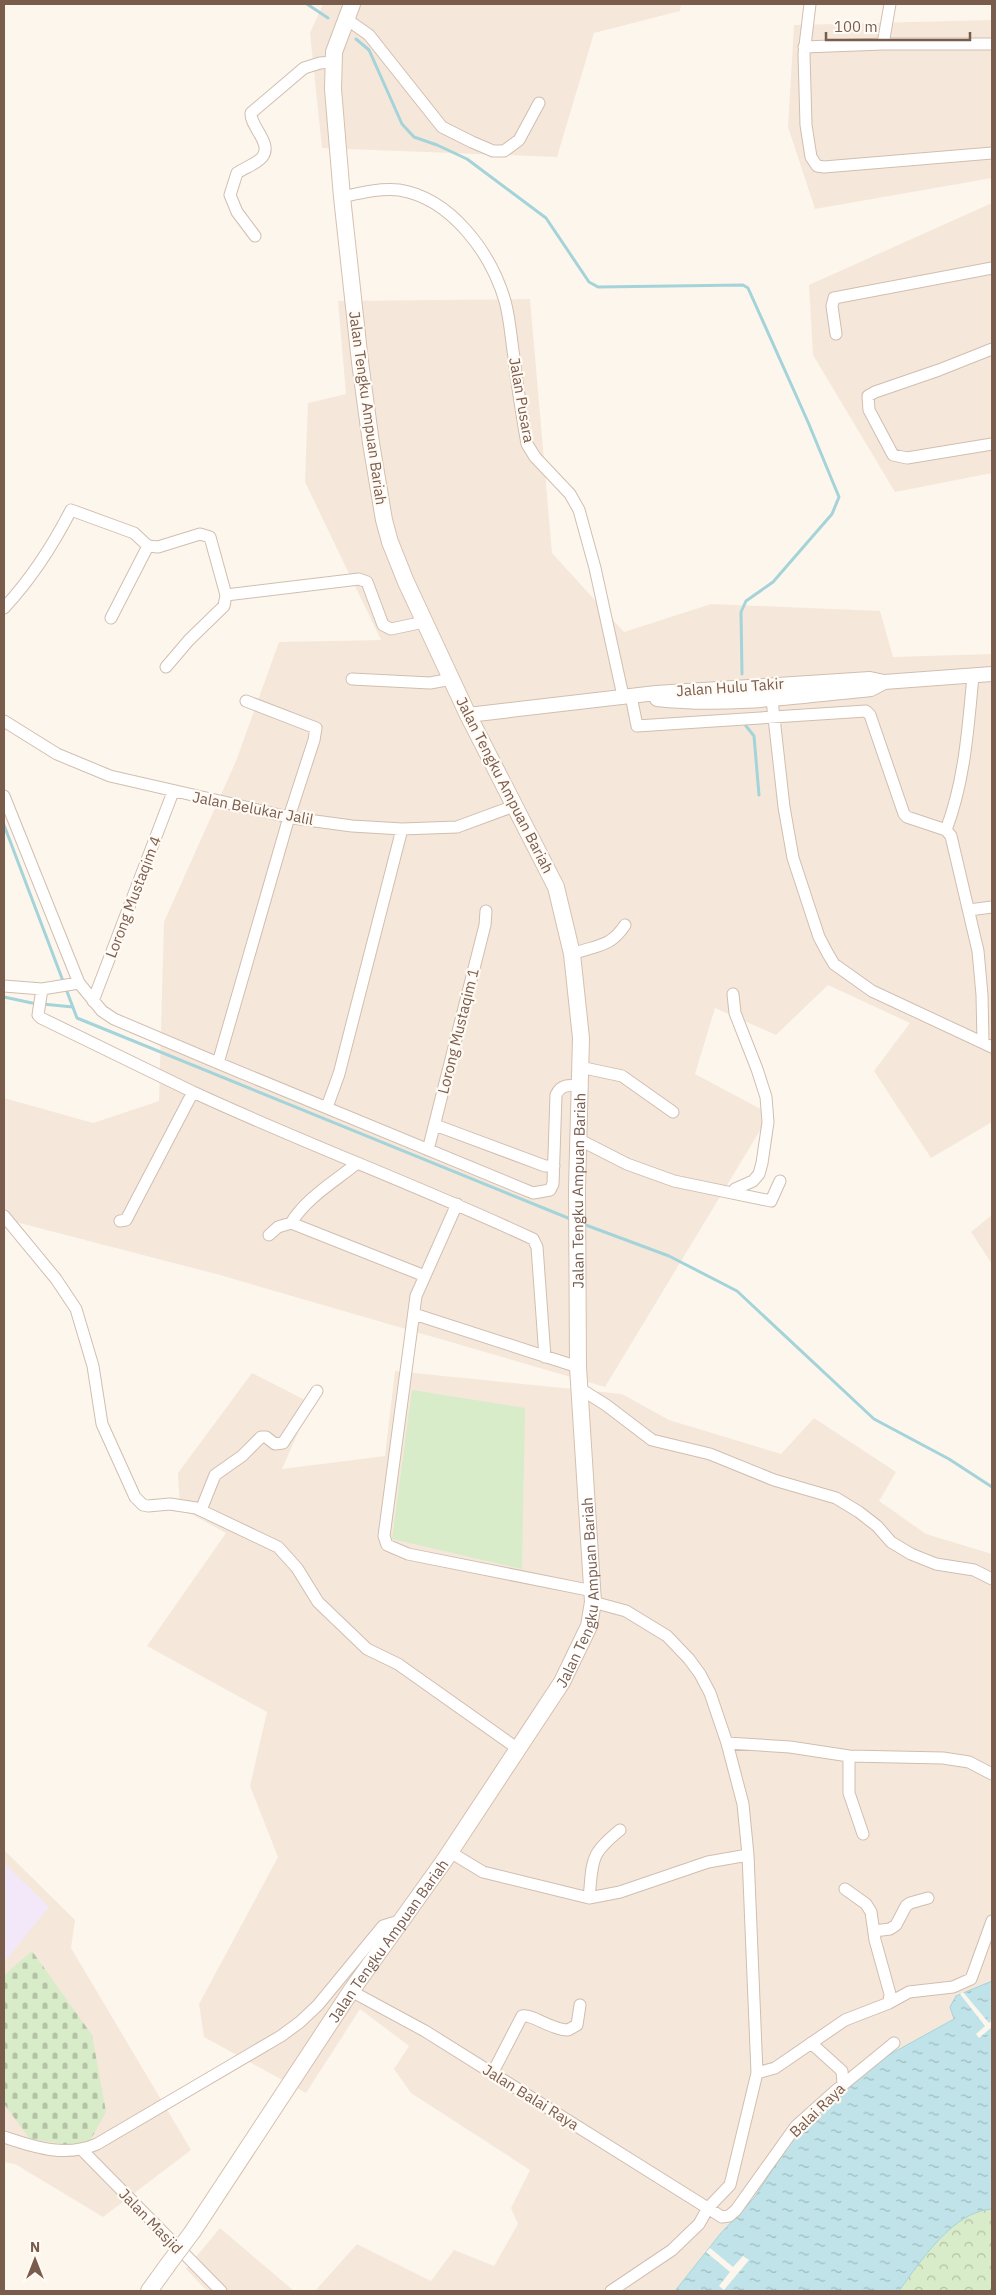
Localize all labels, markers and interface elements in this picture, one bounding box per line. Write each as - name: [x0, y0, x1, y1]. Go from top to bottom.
- scale bar: [826, 10, 970, 42]
- text: 100 m: [834, 17, 878, 36]
- street label: Jalan Tengku Ampuan Bariah: [345, 310, 391, 506]
- street label: Jalan Pusara: [505, 356, 539, 444]
- street label: Jalan Hulu Takir: [676, 674, 785, 700]
- street label: Jalan Tengku Ampuan Bariah: [452, 694, 558, 876]
- street label: Jalan Belukar Jalil: [191, 787, 315, 829]
- street label: Lorong Mustaqim 4: [101, 833, 165, 961]
- street label: Lorong Mustaqim 1: [433, 966, 483, 1096]
- street label: Jalan Tengku Ampuan Bariah: [567, 1092, 589, 1288]
- street label: Jalan Tengku Ampuan Bariah: [552, 1497, 603, 1691]
- street label: Jalan Tengku Ampuan Bariah: [324, 1855, 452, 2026]
- street label: Jalan Balai Raya: [479, 2060, 583, 2134]
- street label: Balai Raya: [785, 2079, 849, 2141]
- street label: Jalan Masjid: [115, 2184, 187, 2258]
- north arrow: [10, 2235, 60, 2285]
- text: N: [30, 2238, 40, 2256]

